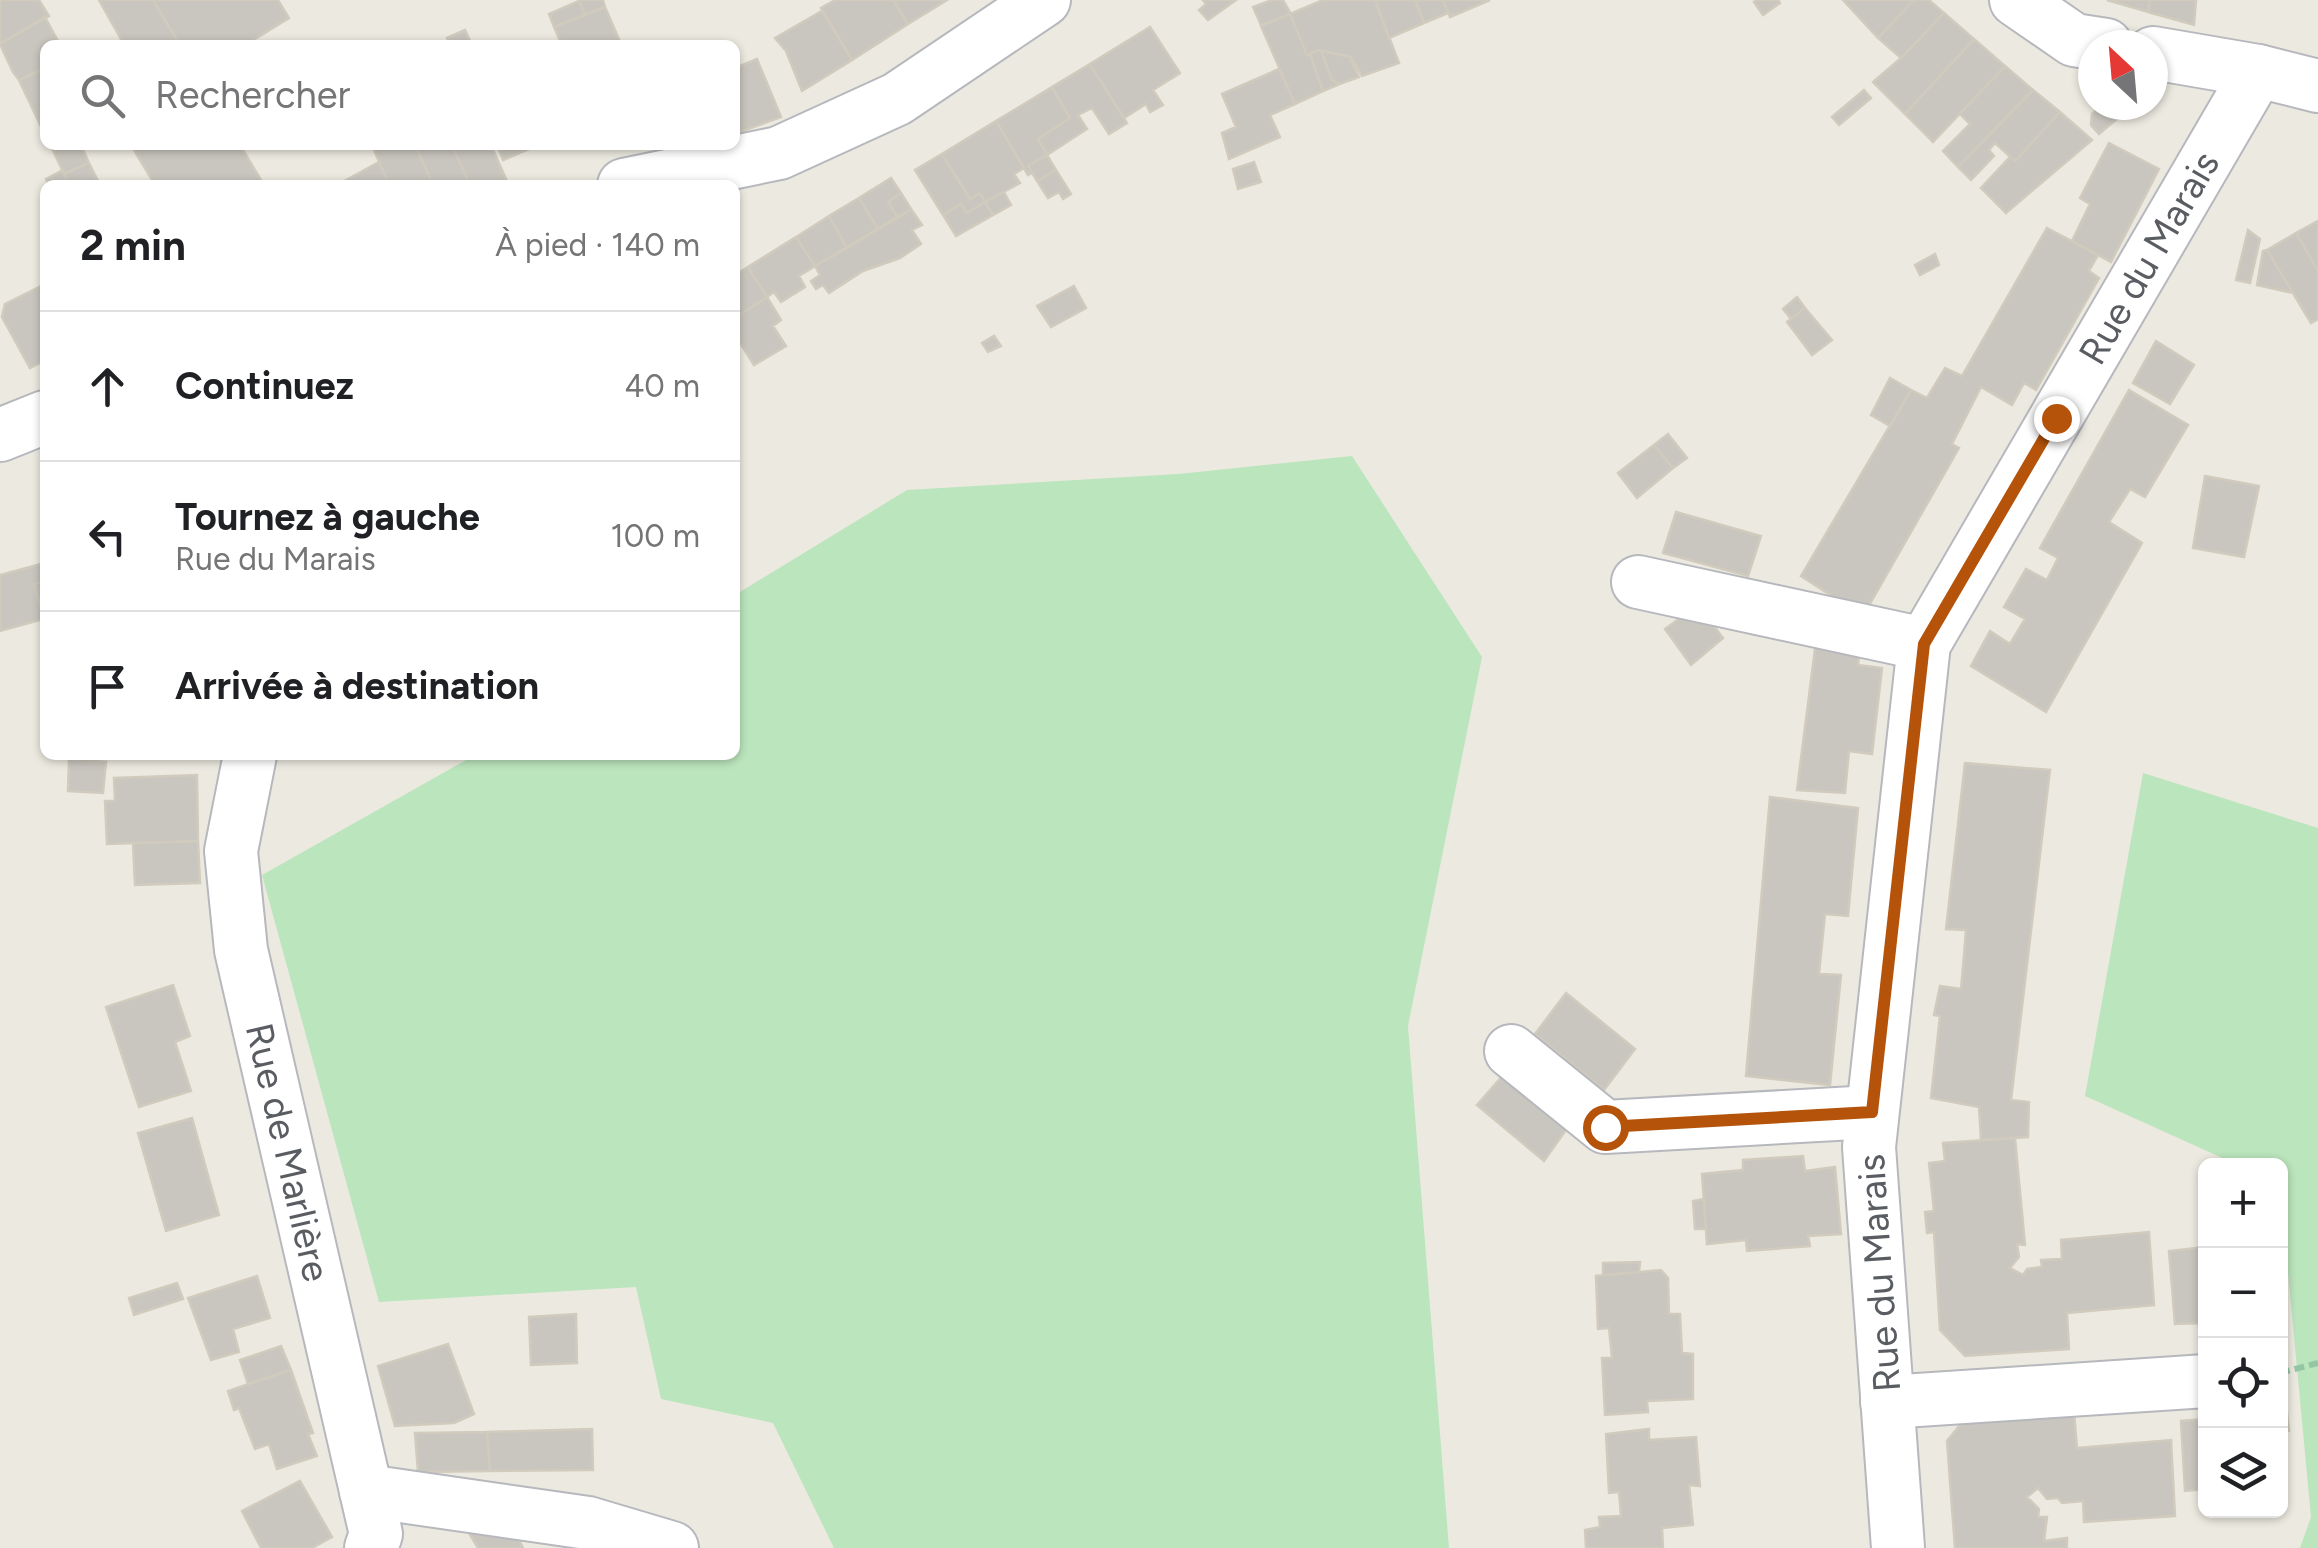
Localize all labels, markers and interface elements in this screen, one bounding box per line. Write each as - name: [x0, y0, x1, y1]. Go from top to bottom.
- north arrow: [2078, 30, 2168, 120]
- search box: [40, 40, 740, 150]
- icon: search: [75, 68, 130, 123]
- text: Rechercher: [155, 72, 350, 118]
- street label: Rue du Marais: [2069, 143, 2229, 372]
- text: 2 min: [80, 220, 186, 271]
- text: À pied · 140 m: [495, 226, 700, 264]
- icon: ahead: [80, 359, 135, 414]
- text: Continuez: [175, 363, 354, 409]
- text: 40 m: [624, 367, 700, 405]
- route end: [2034, 396, 2080, 442]
- text: Tournez à gauche: [175, 494, 480, 540]
- icon: left: [80, 509, 135, 564]
- text: 100 m: [611, 517, 700, 555]
- text: Rue du Marais: [175, 540, 376, 578]
- icon: arrive: [80, 659, 135, 714]
- text: Arrivée à destination: [175, 663, 539, 709]
- street label: Rue de Marlière: [236, 1019, 340, 1286]
- route start: [1583, 1105, 1629, 1151]
- street label: Rue du Marais: [1848, 1153, 1910, 1393]
- map controls: [2198, 1158, 2288, 1518]
- button: +: [2198, 1158, 2288, 1248]
- button: −: [2198, 1248, 2288, 1338]
- button: locate: [2198, 1338, 2288, 1428]
- button: layers: [2198, 1428, 2288, 1518]

